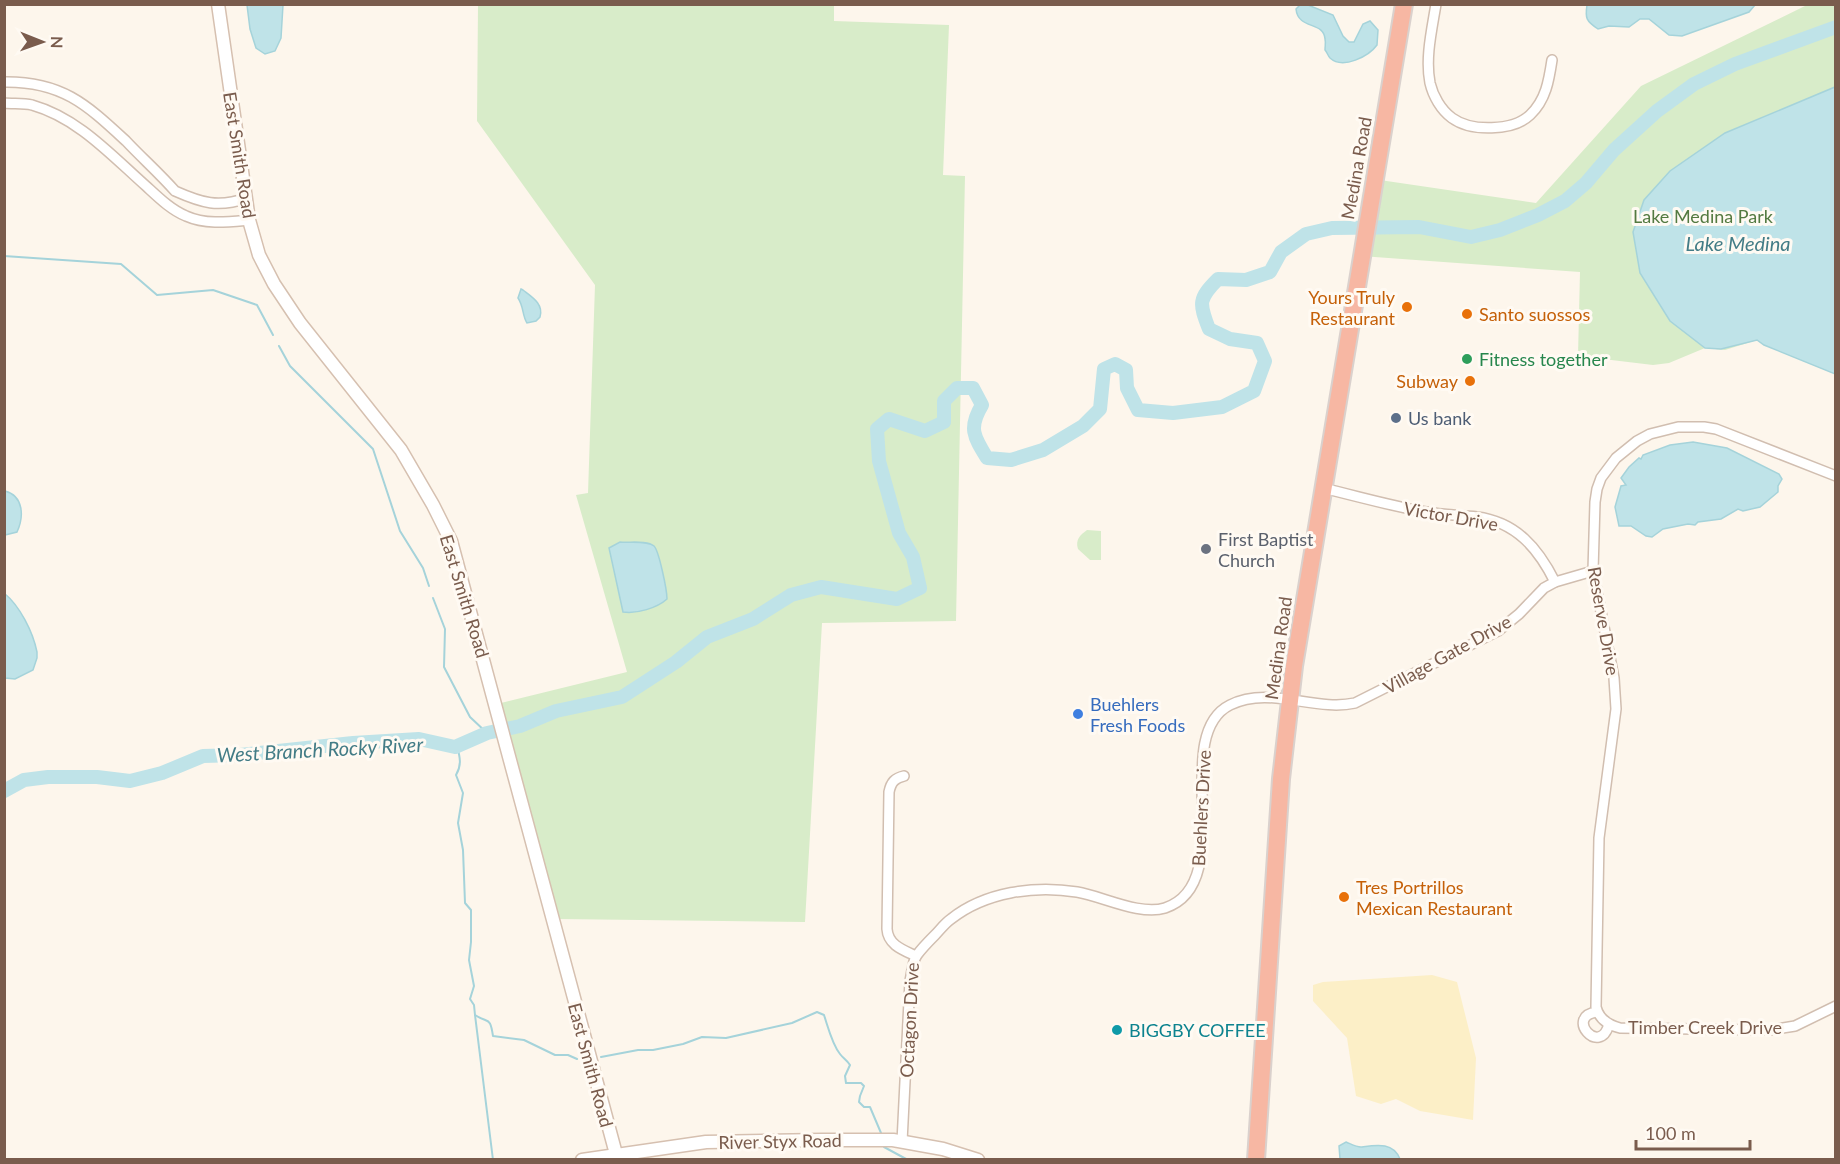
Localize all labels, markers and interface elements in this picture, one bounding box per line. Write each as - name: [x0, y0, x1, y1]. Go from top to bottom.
- north arrow: [12, 12, 72, 72]
- text: N: [48, 36, 67, 49]
- street label: East Smith Road: [219, 90, 261, 220]
- street label: Medina Road: [1336, 115, 1376, 221]
- park label: Lake Medina Park: [1633, 205, 1774, 227]
- water label: Lake Medina: [1685, 231, 1791, 255]
- place label: Yours Truly Restaurant: [1308, 286, 1396, 329]
- marker: Yours Truly Restaurant: [1400, 300, 1414, 314]
- place label: Santo suossos: [1479, 303, 1591, 325]
- marker: Santo suossos: [1460, 307, 1474, 321]
- place label: Fitness together: [1479, 348, 1608, 370]
- marker: Fitness together: [1460, 352, 1474, 366]
- place label: Subway: [1396, 370, 1459, 392]
- marker: Subway: [1463, 374, 1477, 388]
- place label: Us bank: [1408, 407, 1472, 429]
- marker: Us bank: [1389, 411, 1403, 425]
- street label: Victor Drive: [1402, 497, 1500, 535]
- place label: First Baptist Church: [1218, 528, 1314, 571]
- street label: East Smith Road: [436, 532, 494, 660]
- marker: First Baptist Church: [1199, 542, 1213, 556]
- street label: Reserve Drive: [1584, 565, 1624, 677]
- street label: Medina Road: [1260, 595, 1296, 701]
- street label: Village Gate Drive: [1379, 610, 1515, 698]
- place label: Buehlers Fresh Foods: [1090, 693, 1185, 736]
- marker: Buehlers Fresh Foods: [1071, 707, 1085, 721]
- water label: West Branch Rocky River: [216, 732, 425, 766]
- street label: Buehlers Drive: [1187, 749, 1215, 867]
- place label: Tres Portrillos Mexican Restaurant: [1356, 876, 1513, 919]
- marker: Tres Portrillos Mexican Restaurant: [1337, 890, 1351, 904]
- street label: Octagon Drive: [895, 962, 923, 1078]
- street label: East Smith Road: [564, 1000, 618, 1130]
- street label: Timber Creek Drive: [1628, 1016, 1782, 1038]
- place label: BIGGBY COFFEE: [1129, 1019, 1266, 1041]
- marker: BIGGBY COFFEE: [1110, 1023, 1124, 1037]
- scale bar: [1636, 1113, 1750, 1151]
- text: 100 m: [1645, 1122, 1696, 1144]
- street label: River Styx Road: [718, 1129, 842, 1153]

